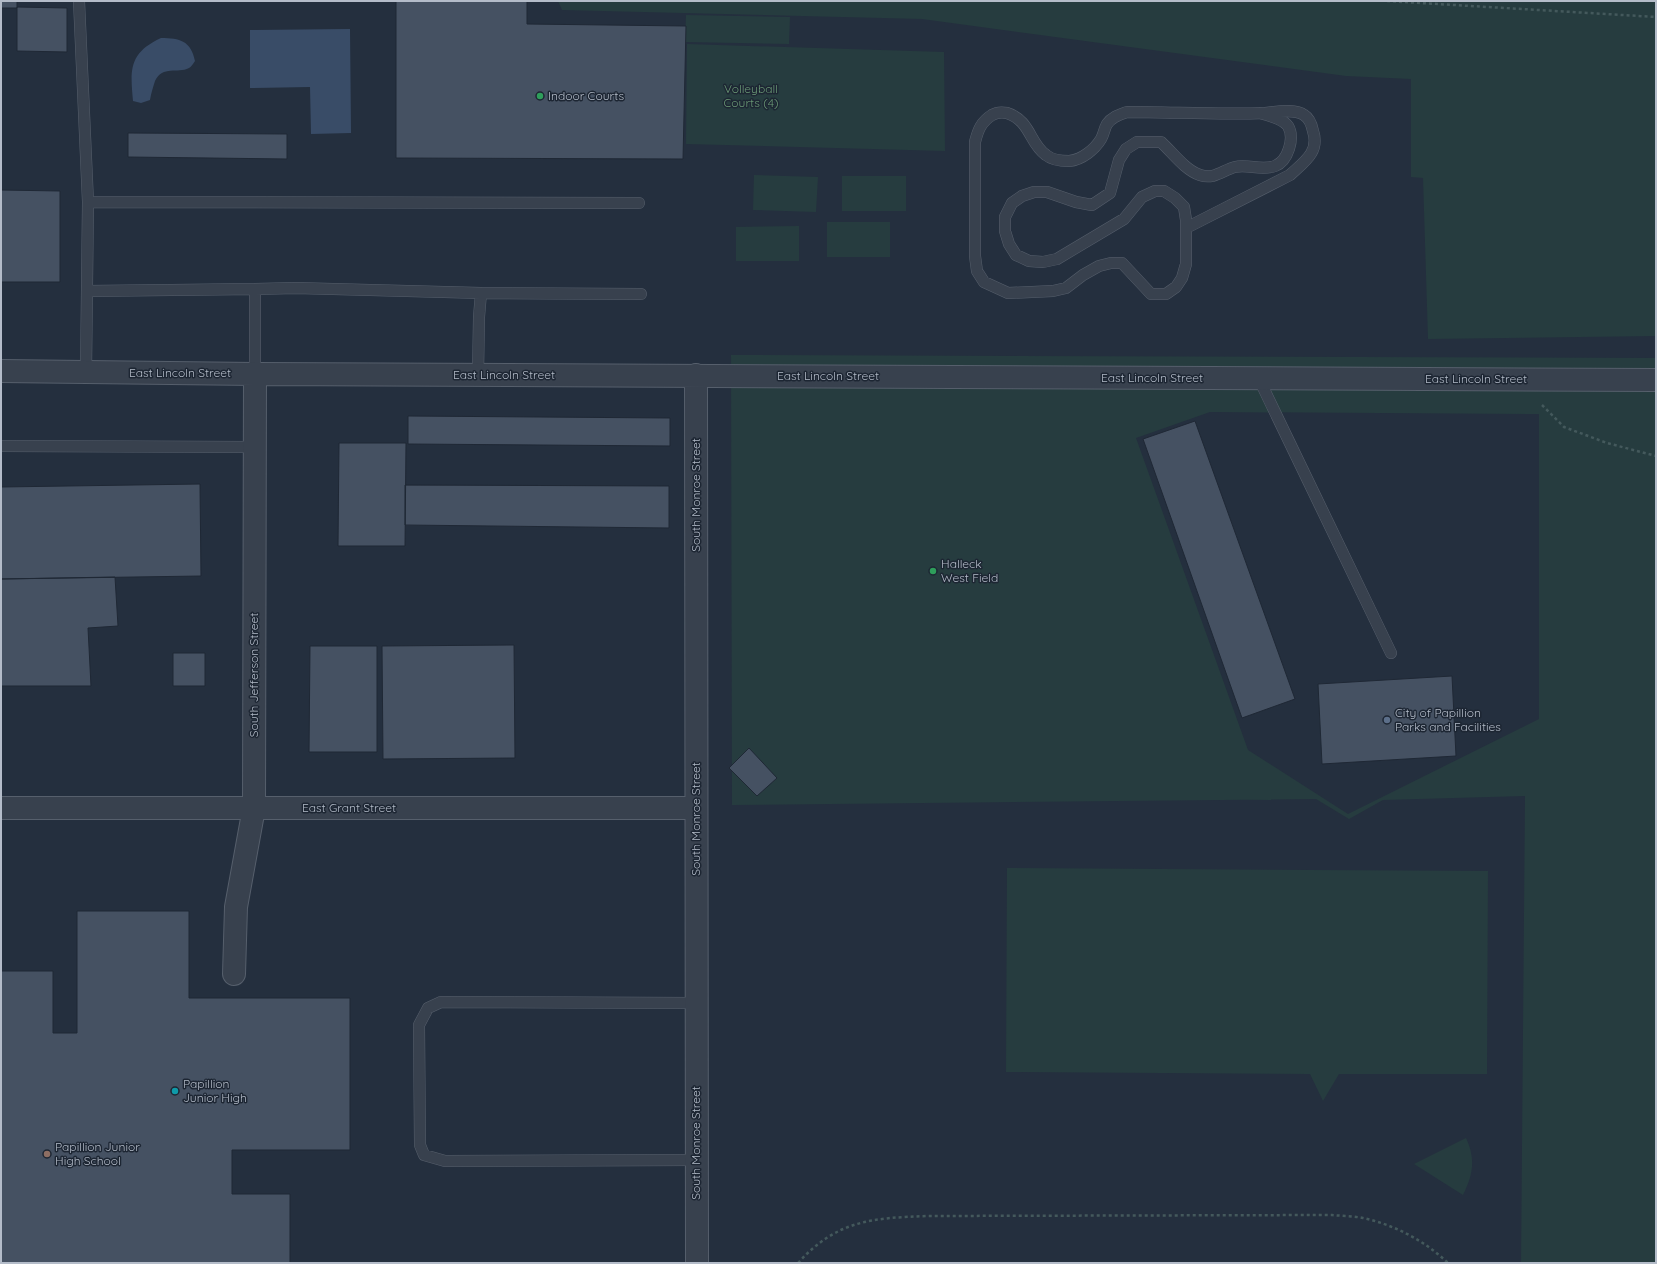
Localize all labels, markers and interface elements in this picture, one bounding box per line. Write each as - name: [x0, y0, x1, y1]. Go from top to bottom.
- park label: Volleyball Courts (4): [723, 81, 779, 110]
- place label: Indoor Courts: [548, 88, 624, 103]
- marker: Indoor Courts: [535, 91, 545, 101]
- street label: East Lincoln Street: [129, 365, 231, 380]
- street label: East Lincoln Street: [453, 367, 555, 382]
- street label: East Lincoln Street: [777, 368, 879, 383]
- street label: East Lincoln Street: [1101, 370, 1203, 385]
- street label: East Lincoln Street: [1425, 371, 1527, 386]
- street label: South Monroe Street: [688, 438, 703, 552]
- place label: Halleck West Field: [941, 556, 998, 585]
- marker: Halleck West Field: [928, 566, 938, 576]
- street label: South Jefferson Street: [246, 613, 261, 737]
- place label: City of Papillion Parks and Facilities: [1395, 705, 1501, 734]
- marker: City of Papillion Parks and Facilities: [1382, 715, 1392, 725]
- street label: South Monroe Street: [688, 762, 703, 876]
- street label: East Grant Street: [302, 800, 396, 815]
- place label: Papillion Junior High: [183, 1076, 247, 1105]
- marker: Papillion Junior High: [170, 1086, 180, 1096]
- street label: South Monroe Street: [688, 1086, 703, 1200]
- place label: Papillion Junior High School: [55, 1139, 140, 1168]
- marker: Papillion Junior High School: [42, 1149, 52, 1159]

